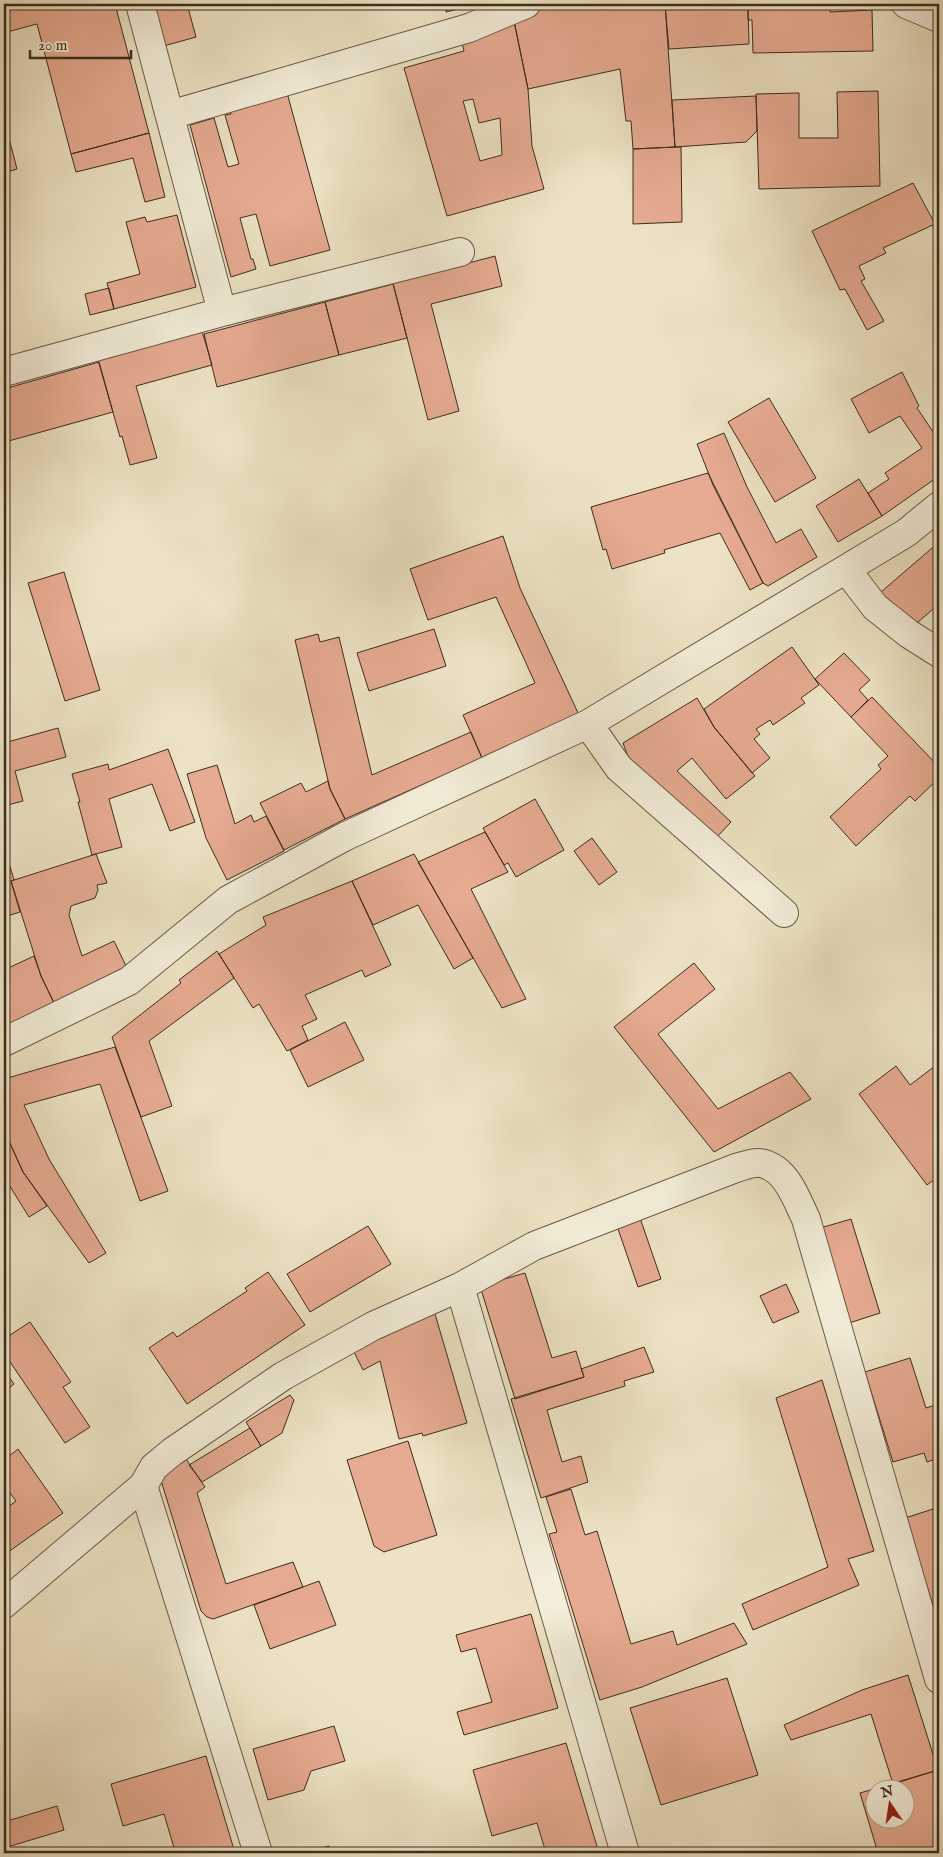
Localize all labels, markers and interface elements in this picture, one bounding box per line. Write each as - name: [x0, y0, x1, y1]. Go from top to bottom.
- scale bar: [30, 28, 131, 60]
- text: 20 m: [38, 36, 68, 55]
- north arrow: [866, 1780, 916, 1830]
- text: N: [878, 1782, 895, 1803]

